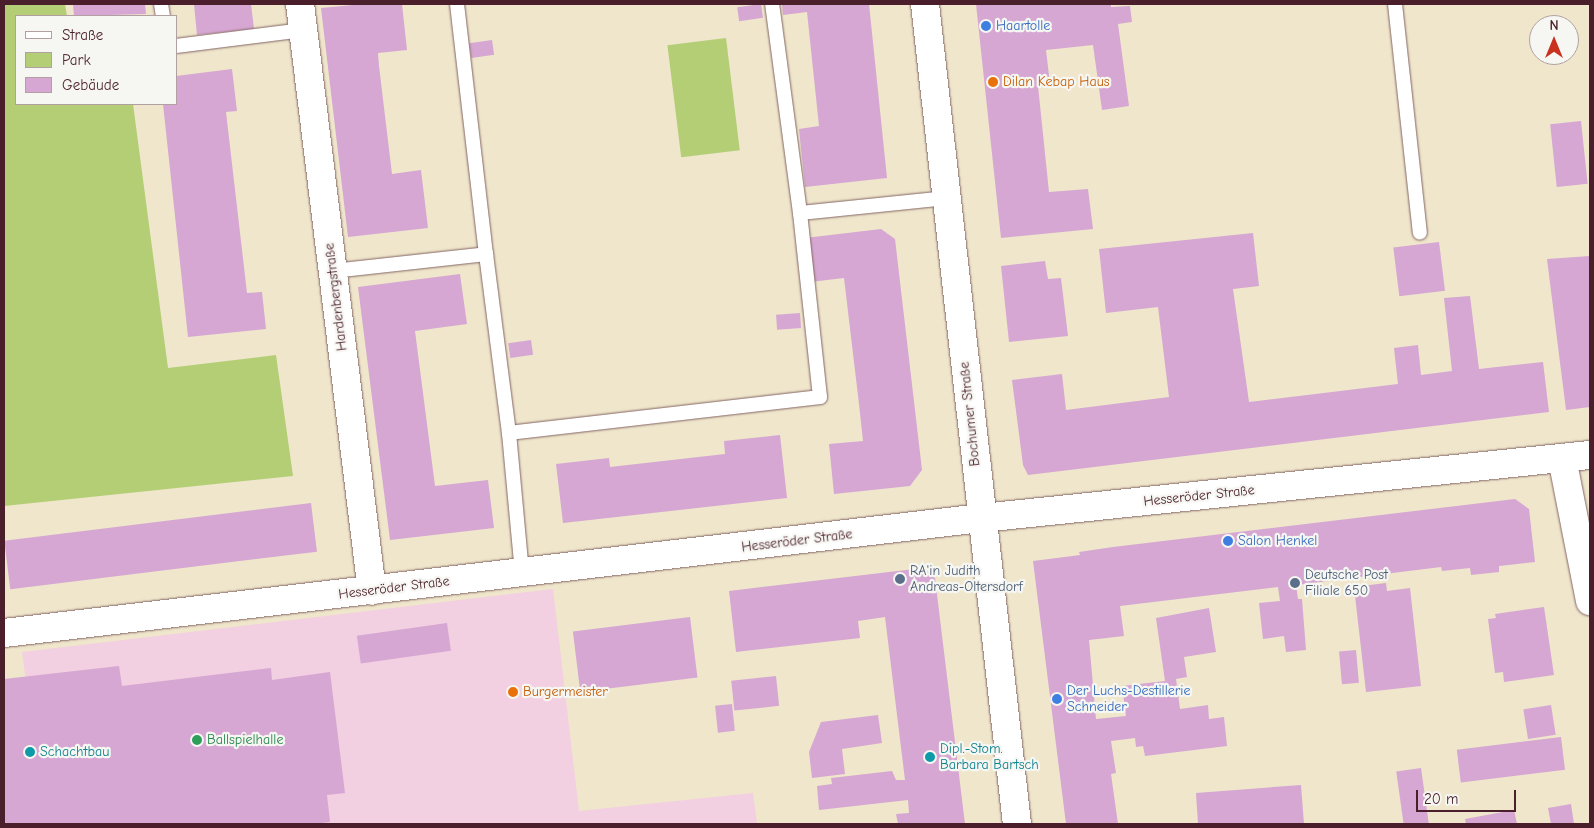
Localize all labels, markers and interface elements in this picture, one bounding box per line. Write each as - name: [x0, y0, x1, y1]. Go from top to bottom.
- legend: [15, 15, 178, 105]
- north arrow: [1529, 15, 1579, 65]
- text: N: [1549, 17, 1559, 34]
- place label: Haartolle: [996, 18, 1050, 34]
- marker: Haartolle: [980, 20, 992, 32]
- text: Straße: [62, 26, 103, 44]
- text: Park: [62, 51, 91, 69]
- place label: Dilan Kebap Haus: [1003, 74, 1110, 90]
- text: Gebäude: [62, 76, 119, 94]
- marker: Dilan Kebap Haus: [987, 76, 999, 88]
- street label: Hardenbergstraße: [321, 242, 351, 352]
- street label: Bochumer Straße: [956, 361, 984, 467]
- street label: Hesseröder Straße: [1143, 482, 1255, 510]
- street label: Hesseröder Straße: [741, 526, 853, 556]
- place label: Salon Henkel: [1238, 533, 1317, 549]
- marker: Salon Henkel: [1222, 535, 1234, 547]
- place label: RA'in Judith Andreas-Oltersdorf: [910, 563, 1023, 596]
- place label: Deutsche Post Filiale 650: [1305, 567, 1388, 600]
- street label: Hesseröder Straße: [338, 573, 450, 603]
- marker: RA'in Judith Andreas-Oltersdorf: [894, 573, 906, 585]
- marker: Deutsche Post Filiale 650: [1289, 577, 1301, 589]
- place label: Der Luchs-Destillerie Schneider: [1067, 683, 1190, 716]
- place label: Burgermeister: [523, 684, 608, 700]
- marker: Burgermeister: [507, 686, 519, 698]
- marker: Der Luchs-Destillerie Schneider: [1051, 693, 1063, 705]
- place label: Ballspielhalle: [207, 732, 283, 748]
- marker: Ballspielhalle: [191, 734, 203, 746]
- place label: Dipl.-Stom. Barbara Bartsch: [940, 741, 1039, 774]
- place label: Schachtbau: [40, 744, 109, 760]
- marker: Schachtbau: [24, 746, 36, 758]
- marker: Dipl.-Stom. Barbara Bartsch: [924, 751, 936, 763]
- scale bar: [1419, 780, 1519, 812]
- text: 20 m: [1424, 790, 1458, 808]

